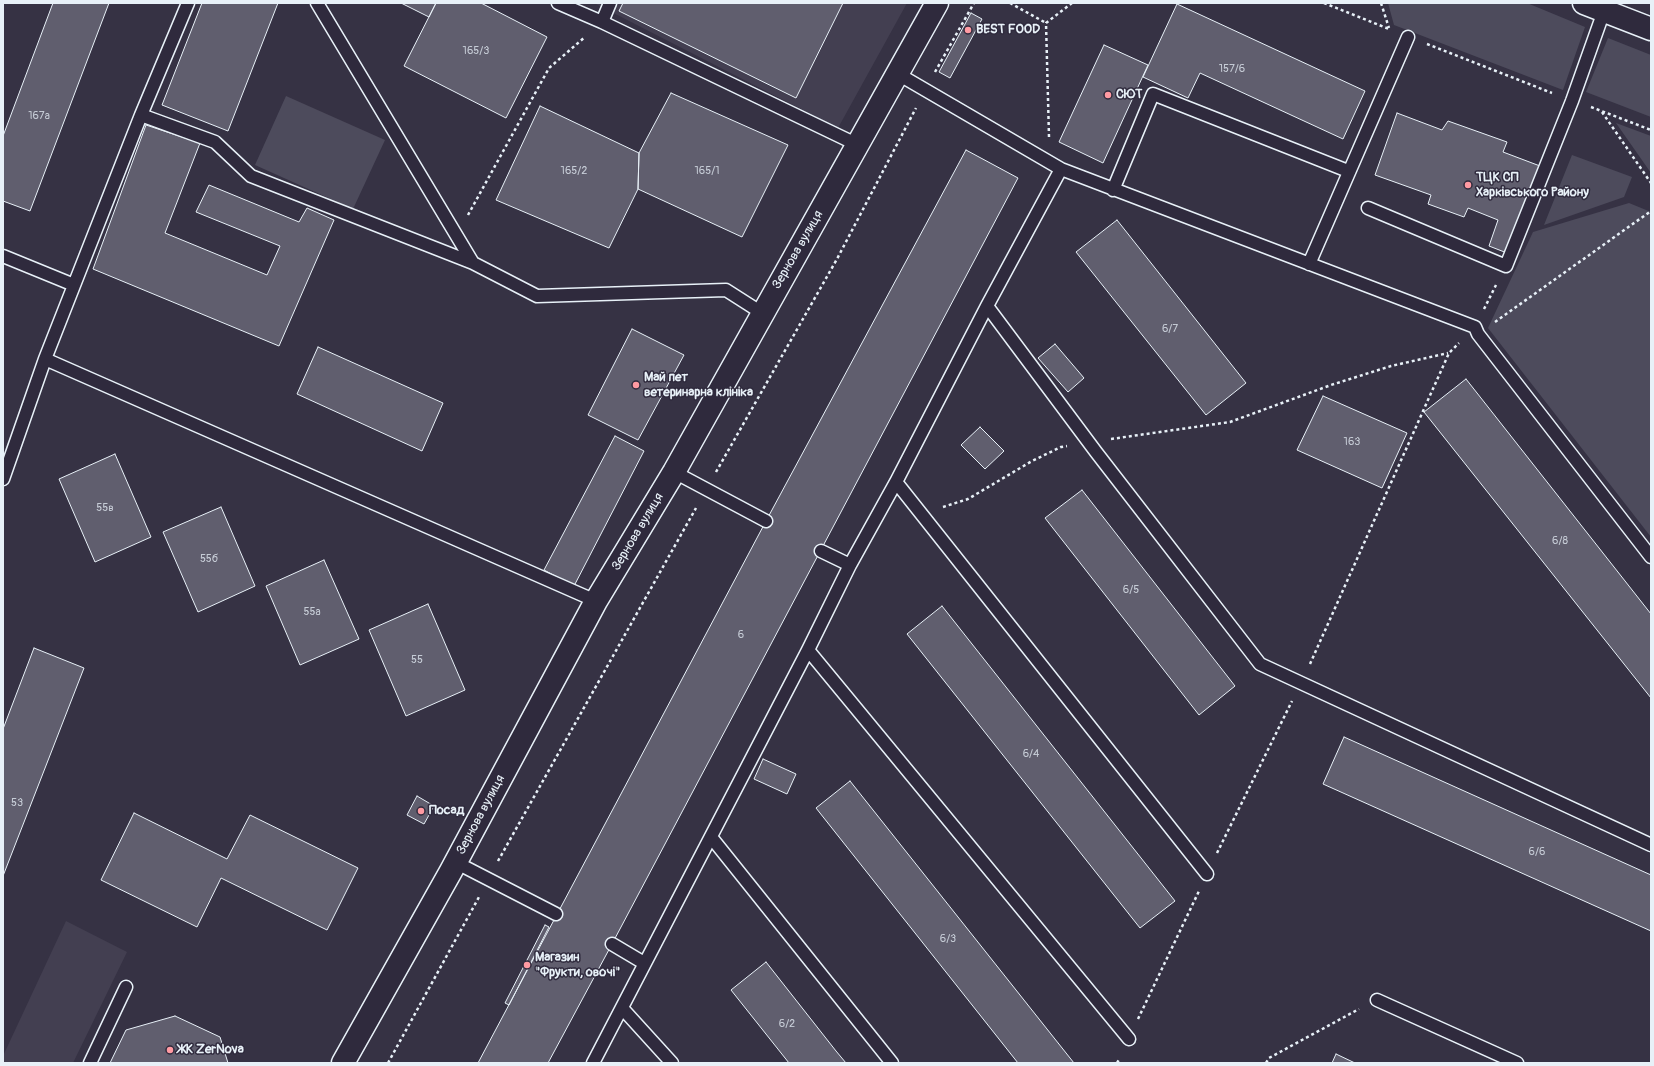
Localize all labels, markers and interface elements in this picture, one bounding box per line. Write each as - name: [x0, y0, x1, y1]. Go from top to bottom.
- place label: BEST FOOD: [976, 22, 1040, 38]
- marker: BEST FOOD: [963, 25, 973, 35]
- house number: 165/3: [463, 44, 489, 58]
- house number: 157/6: [1219, 62, 1245, 76]
- place label: СЮТ: [1116, 87, 1142, 103]
- marker: СЮТ: [1103, 90, 1113, 100]
- house number: 167а: [28, 109, 50, 123]
- house number: 165/2: [561, 164, 587, 178]
- house number: 165/1: [695, 164, 719, 178]
- place label: ТЦК СП Харківського Району: [1476, 170, 1589, 201]
- marker: ТЦК СП Харківського Району: [1463, 180, 1473, 190]
- street label: Зернова вулиця: [769, 208, 827, 292]
- house number: 6/7: [1162, 322, 1178, 336]
- place label: Май пет ветеринарна клініка: [644, 370, 753, 401]
- marker: Май пет ветеринарна клініка: [631, 380, 641, 390]
- house number: 163: [1344, 435, 1360, 449]
- street label: Зернова вулиця: [609, 490, 667, 574]
- house number: 55в: [96, 501, 114, 515]
- house number: 6/8: [1552, 534, 1568, 548]
- house number: 55б: [200, 552, 218, 566]
- house number: 6/5: [1123, 583, 1139, 597]
- house number: 55а: [303, 605, 321, 619]
- house number: 6: [738, 628, 744, 642]
- house number: 55: [411, 653, 423, 667]
- house number: 6/4: [1023, 747, 1039, 761]
- street label: Зернова вулиця: [453, 773, 509, 857]
- house number: 53: [11, 796, 23, 810]
- place label: Посад: [429, 803, 464, 819]
- marker: Посад: [416, 806, 426, 816]
- house number: 6/6: [1529, 845, 1545, 859]
- house number: 6/3: [940, 932, 956, 946]
- place label: Магазин "Фрукти, овочі": [535, 950, 620, 981]
- marker: Магазин "Фрукти, овочі": [522, 960, 532, 970]
- house number: 6/2: [779, 1017, 795, 1031]
- place label: ЖК ZerNova: [178, 1042, 244, 1058]
- marker: ЖК ZerNova: [165, 1045, 175, 1055]

